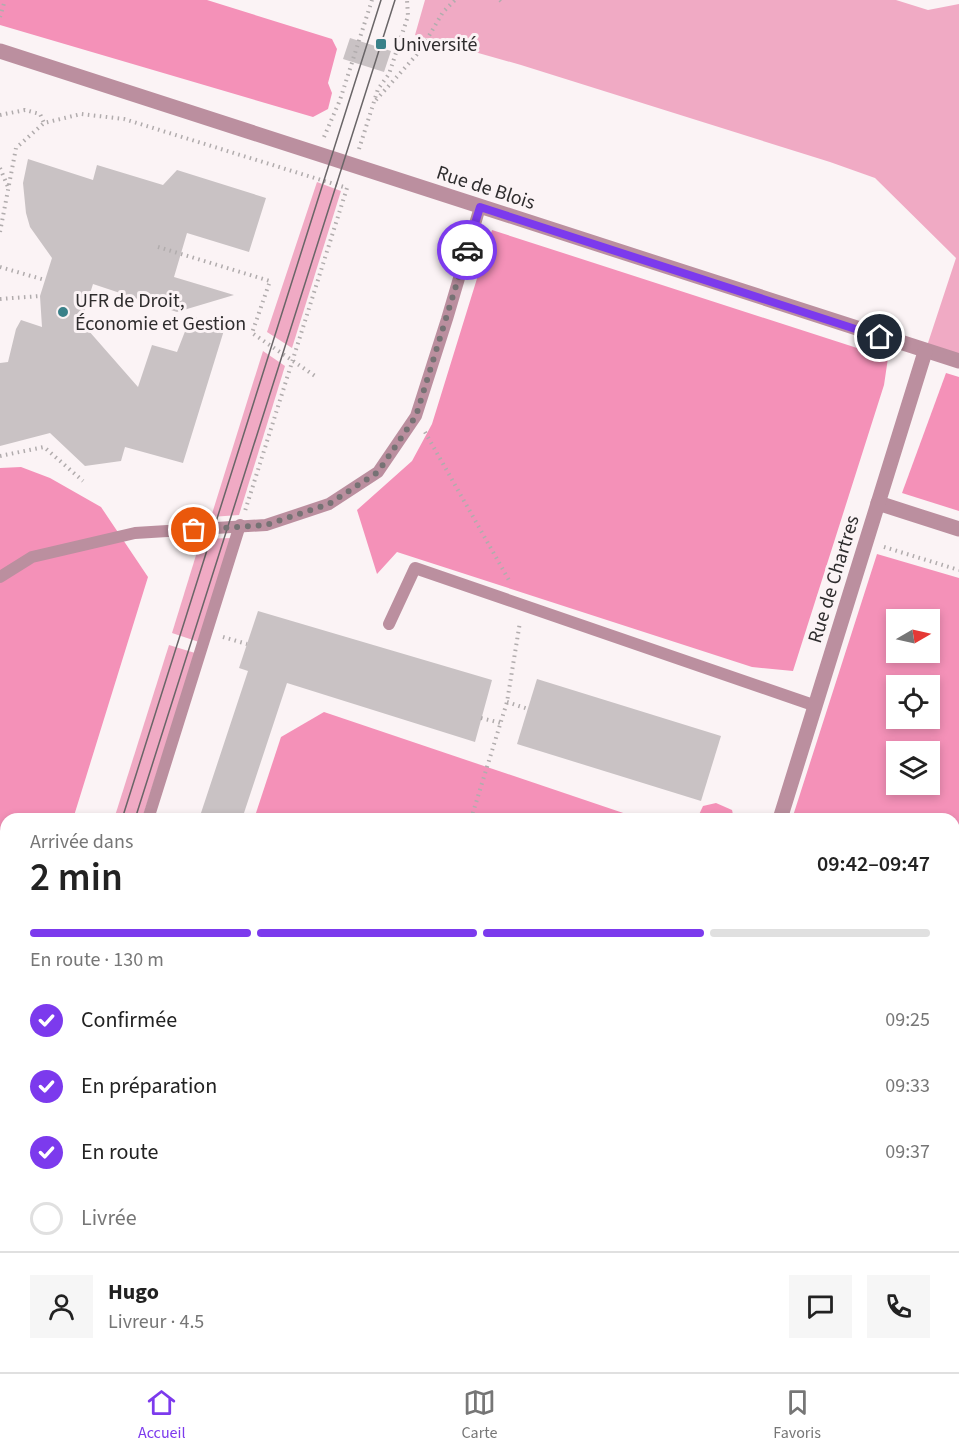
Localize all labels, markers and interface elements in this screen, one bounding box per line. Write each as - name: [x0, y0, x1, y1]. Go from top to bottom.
- place label: Université: [393, 31, 478, 59]
- marker: Université: [374, 37, 388, 51]
- street label: Rue de Blois: [433, 159, 539, 217]
- courier: [437, 220, 497, 280]
- icon: car: [451, 234, 484, 267]
- place label: UFR de Droit, Économie et Gestion: [75, 287, 246, 338]
- marker: UFR de Droit, Économie et Gestion: [56, 305, 70, 319]
- pin: [854, 311, 905, 362]
- icon: home: [863, 320, 896, 353]
- pin: [168, 504, 219, 555]
- street label: Rue de Chartres: [801, 512, 867, 647]
- icon: bag: [177, 513, 210, 546]
- north arrow: [886, 609, 940, 663]
- map controls: [886, 609, 940, 795]
- button: locate: [886, 675, 940, 729]
- button: layers: [886, 741, 940, 795]
- text: Arrivée dans: [30, 828, 133, 856]
- text: 09:42–09:47: [817, 848, 930, 880]
- text: 2 min: [30, 850, 123, 906]
- text: En route · 130 m: [30, 946, 164, 974]
- icon: check: [30, 1004, 63, 1037]
- text: Confirmée: [81, 1004, 177, 1036]
- text: 09:25: [885, 1006, 930, 1034]
- icon: check: [30, 1070, 63, 1103]
- text: En préparation: [81, 1070, 217, 1102]
- text: 09:33: [885, 1072, 930, 1100]
- icon: check: [30, 1136, 63, 1169]
- text: En route: [81, 1136, 158, 1168]
- text: 09:37: [885, 1138, 930, 1166]
- text: Livrée: [81, 1202, 137, 1234]
- button: person: [30, 1275, 93, 1338]
- button: chat: [789, 1275, 852, 1338]
- button: phone: [867, 1275, 930, 1338]
- text: Hugo: [108, 1276, 159, 1308]
- text: Livreur · 4.5: [108, 1308, 204, 1336]
- tab: Accueil: [138, 1386, 186, 1444]
- tab: Carte: [461, 1386, 497, 1444]
- tab: Favoris: [773, 1386, 821, 1444]

